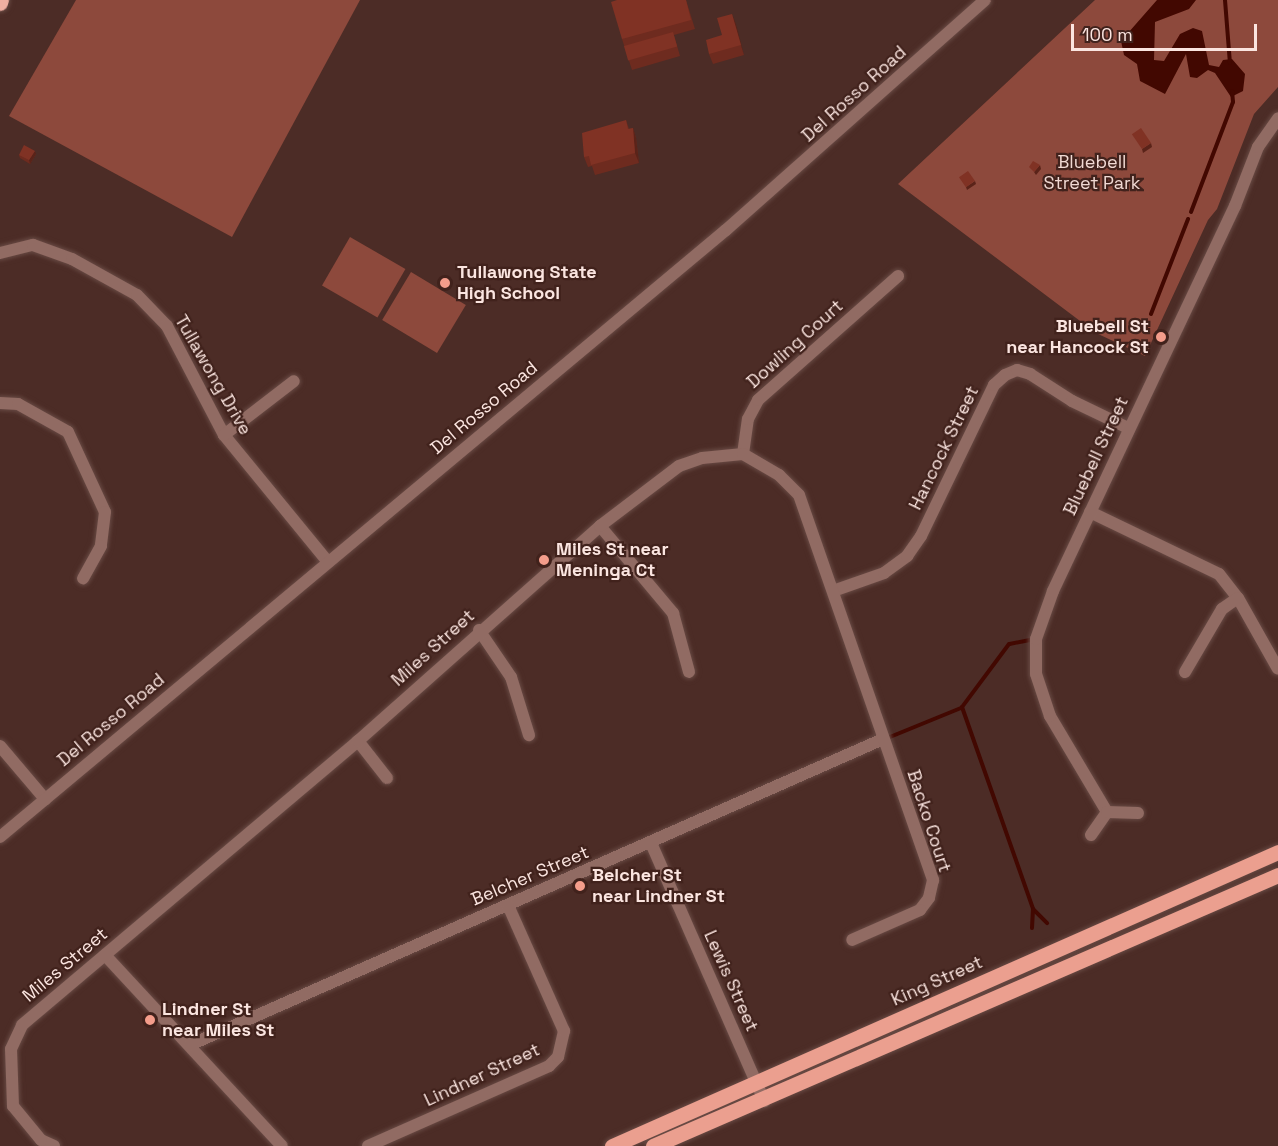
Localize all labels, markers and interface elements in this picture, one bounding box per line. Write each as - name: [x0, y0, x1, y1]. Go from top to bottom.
- scale bar: [1074, 12, 1260, 50]
- text: 100 m: [1082, 23, 1133, 46]
- street label: Del Rosso Road: [797, 41, 911, 147]
- park label: Bluebell Street Park: [1043, 152, 1141, 195]
- place label: Tullawong State High School: [457, 262, 597, 304]
- marker: Tullawong State High School: [438, 276, 452, 290]
- street label: Dowling Court: [742, 295, 848, 393]
- street label: Tullawong Drive: [170, 311, 256, 439]
- place label: Bluebell St near Hancock St: [1006, 316, 1149, 358]
- marker: Bluebell St near Hancock St: [1154, 330, 1168, 344]
- street label: Del Rosso Road: [426, 357, 542, 459]
- street label: Hancock Street: [905, 383, 983, 513]
- street label: Bluebell Street: [1059, 393, 1133, 519]
- place label: Miles St near Meninga Ct: [556, 539, 669, 582]
- marker: Miles St near Meninga Ct: [537, 553, 551, 567]
- street label: Miles Street: [387, 605, 479, 691]
- street label: Del Rosso Road: [53, 669, 169, 771]
- street label: Backo Court: [902, 767, 956, 875]
- street label: Belcher Street: [468, 841, 592, 911]
- place label: Belcher St near Lindner St: [592, 865, 725, 908]
- marker: Belcher St near Lindner St: [573, 879, 587, 893]
- street label: Miles Street: [18, 923, 112, 1007]
- street label: Lewis Street: [699, 927, 763, 1035]
- street label: King Street: [888, 951, 986, 1011]
- place label: Lindner St near Miles St: [162, 999, 275, 1042]
- marker: Lindner St near Miles St: [143, 1013, 157, 1027]
- street label: Lindner Street: [421, 1039, 543, 1111]

